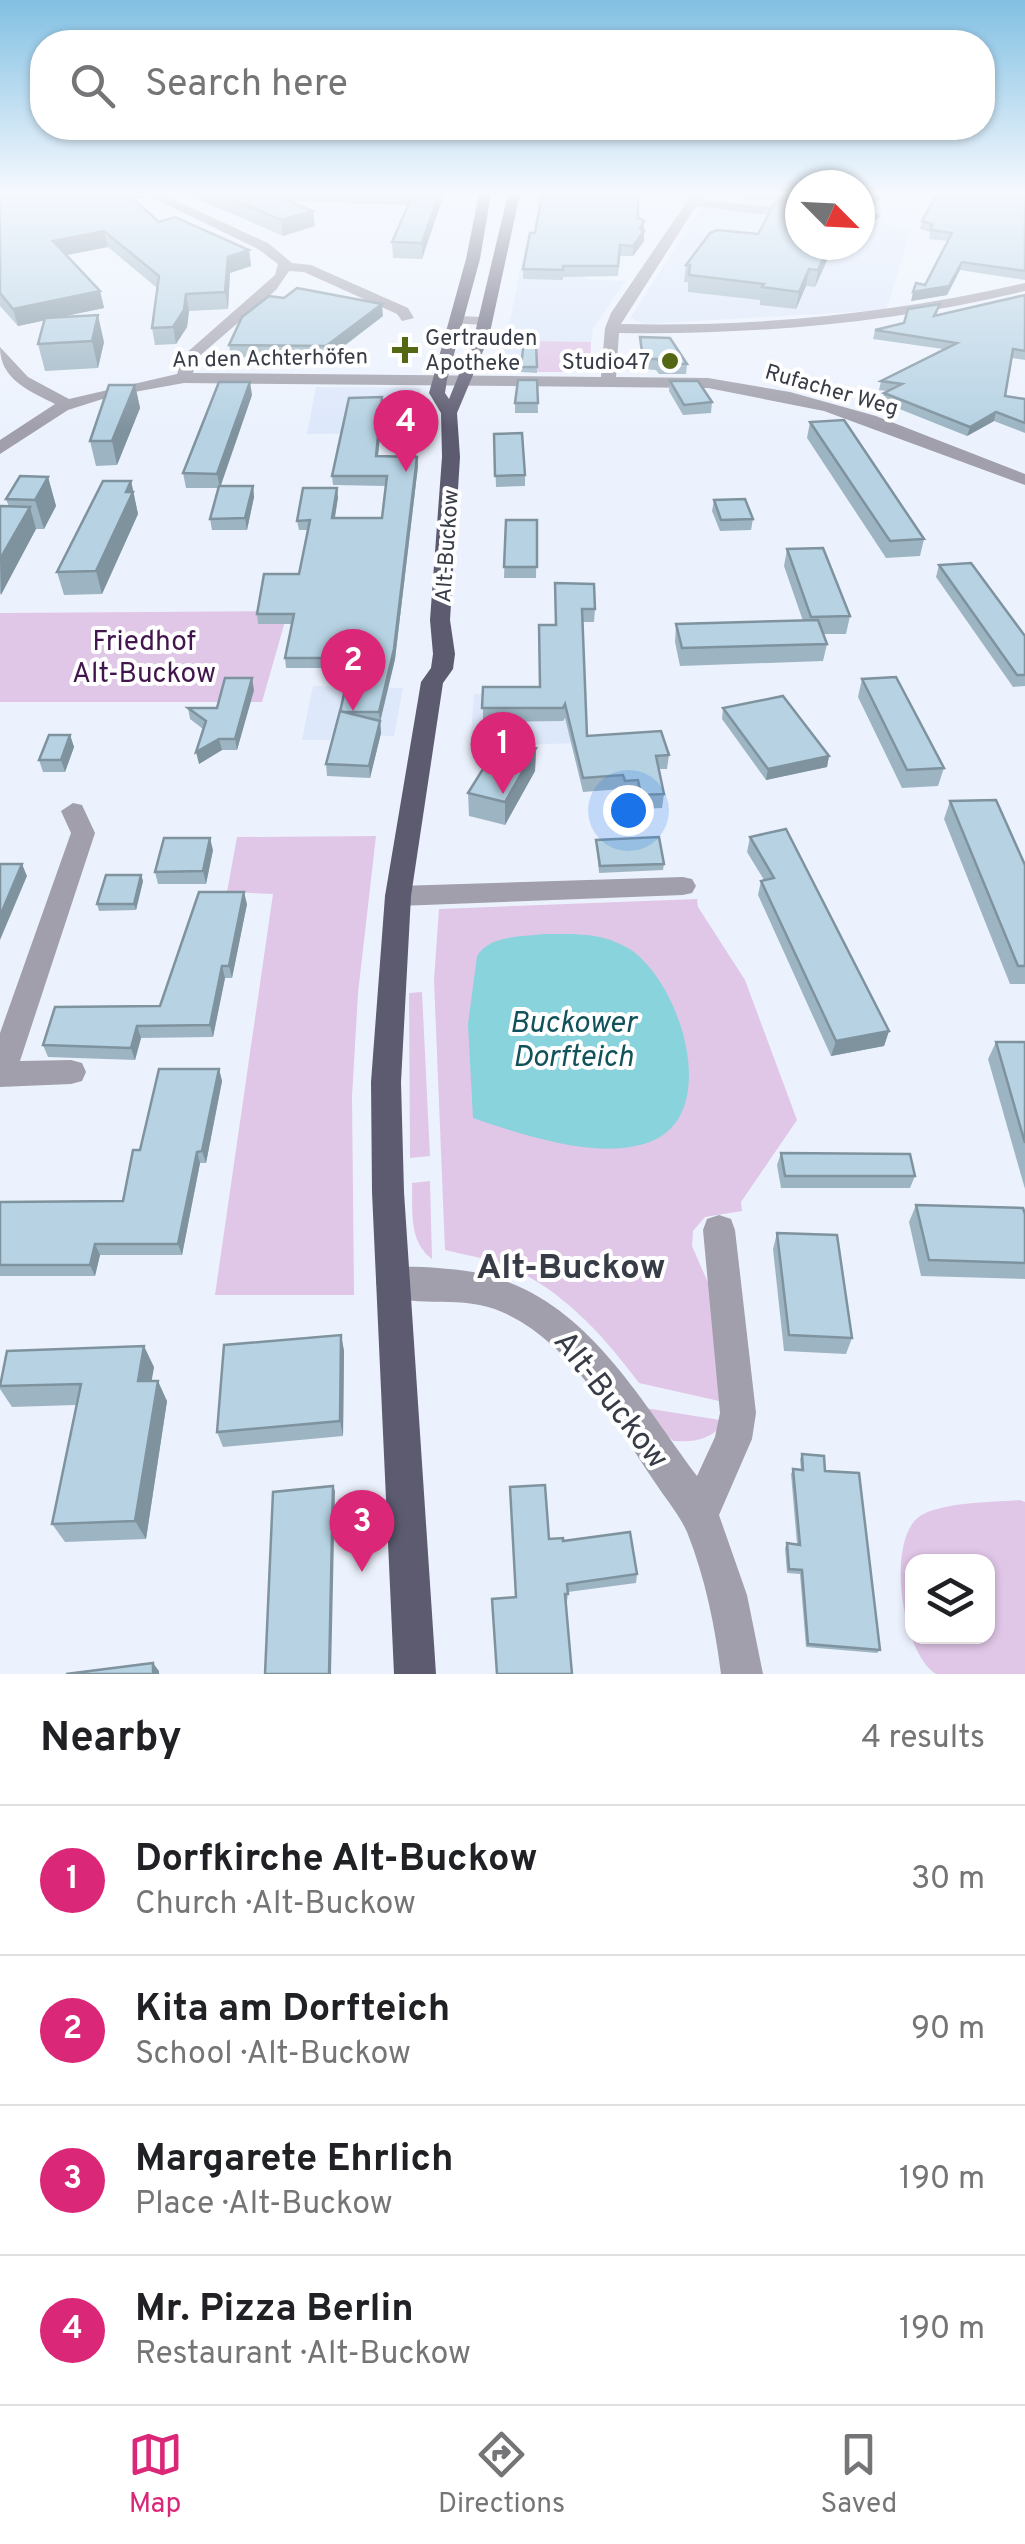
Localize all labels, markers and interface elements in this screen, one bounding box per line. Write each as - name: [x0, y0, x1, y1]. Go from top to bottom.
- search box: [30, 30, 995, 140]
- icon: search: [65, 58, 120, 113]
- text: Search here: [145, 61, 348, 110]
- north arrow: [785, 170, 875, 260]
- place label: Gertrauden Apotheke: [425, 326, 537, 378]
- marker: Gertrauden Apotheke: [394, 339, 416, 361]
- street label: An den Achterhöfen: [172, 344, 368, 375]
- place label: Studio47: [562, 350, 650, 377]
- marker: Studio47: [659, 350, 681, 372]
- street label: Rufacher Weg: [761, 359, 901, 423]
- pin: 4: [374, 390, 438, 472]
- street label: Alt-Buckow: [431, 489, 466, 604]
- park label: Friedhof Alt-Buckow: [72, 625, 216, 693]
- pin: 2: [320, 628, 386, 711]
- pin: 1: [470, 712, 536, 794]
- your location: [603, 785, 654, 836]
- water label: Buckower Dorfteich: [510, 1006, 639, 1077]
- district label: Alt-Buckow: [476, 1247, 666, 1291]
- street label: Alt-Buckow: [543, 1324, 676, 1478]
- pin: 3: [330, 1490, 394, 1572]
- map controls: [905, 1554, 995, 1644]
- button: layers: [905, 1554, 995, 1644]
- text: Nearby: [40, 1713, 182, 1766]
- text: 4 results: [861, 1719, 985, 1759]
- text: Dorfkirche Alt-Buckow: [135, 1836, 538, 1885]
- text: 1: [66, 1860, 79, 1900]
- text: 30 m: [911, 1860, 985, 1900]
- text: Church · Alt-Buckow: [135, 1885, 416, 1925]
- text: Kita am Dorfteich: [135, 1986, 450, 2035]
- text: 2: [63, 2010, 82, 2050]
- text: 90 m: [911, 2010, 985, 2050]
- text: School · Alt-Buckow: [135, 2035, 411, 2075]
- text: Margarete Ehrlich: [135, 2136, 454, 2185]
- text: 3: [63, 2160, 82, 2200]
- text: 190 m: [899, 2160, 985, 2200]
- text: Place · Alt-Buckow: [135, 2185, 393, 2225]
- text: Mr. Pizza Berlin: [135, 2286, 414, 2335]
- text: 4: [62, 2310, 83, 2350]
- text: 190 m: [899, 2310, 985, 2350]
- text: Restaurant · Alt-Buckow: [135, 2335, 471, 2375]
- tab: Map: [128, 2427, 183, 2523]
- tab: Directions: [438, 2427, 565, 2523]
- tab: Saved: [820, 2427, 897, 2523]

